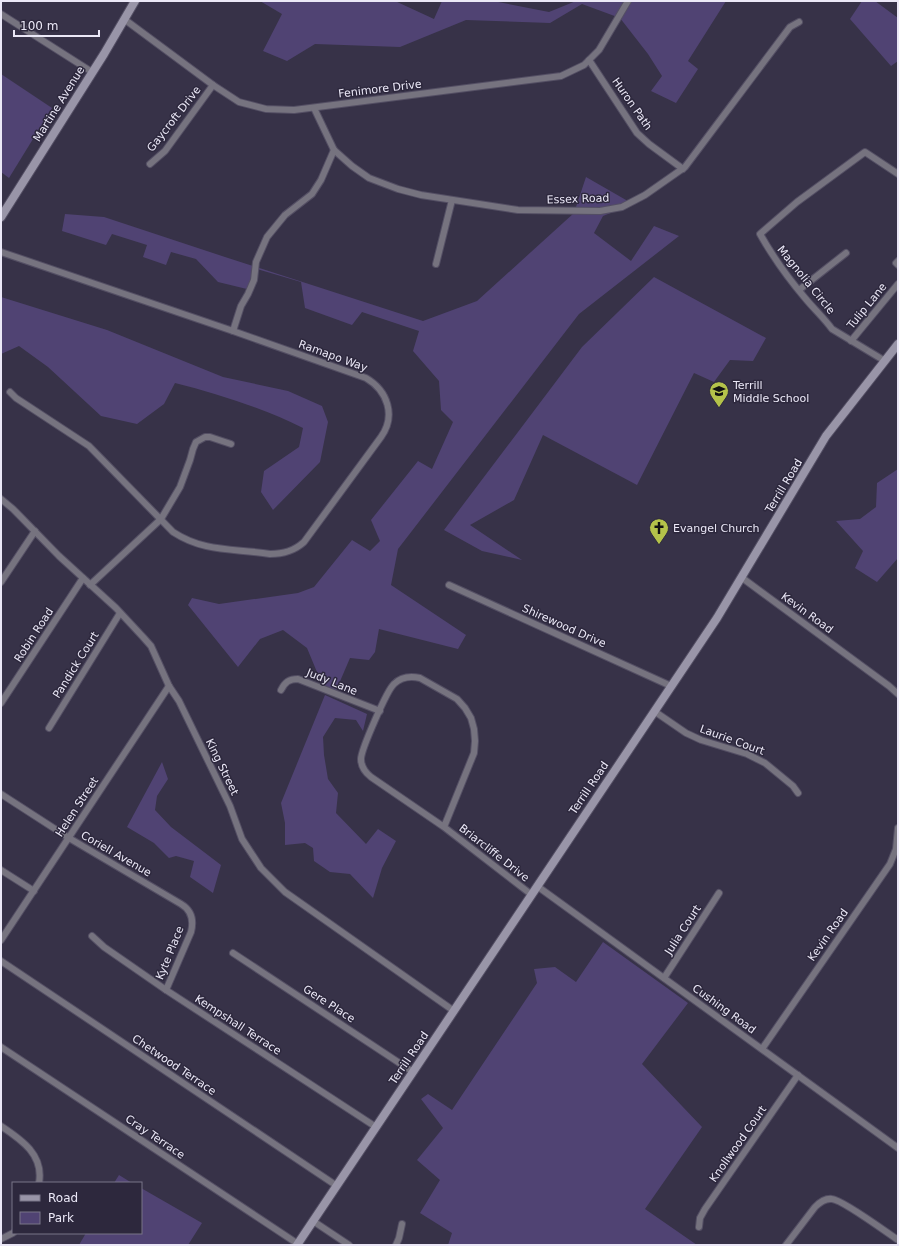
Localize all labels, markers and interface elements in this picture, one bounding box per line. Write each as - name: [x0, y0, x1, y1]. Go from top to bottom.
- scale bar: [14, 12, 99, 38]
- text: 100 m: [20, 19, 58, 33]
- street label: Martine Avenue: [31, 64, 87, 144]
- street label: Huron Path: [609, 75, 655, 133]
- street label: Fenimore Drive: [338, 77, 423, 101]
- street label: Gaycroft Drive: [144, 83, 204, 154]
- street label: Essex Road: [546, 191, 610, 207]
- street label: Magnolia Circle: [774, 243, 838, 317]
- street label: Tulip Lane: [844, 280, 890, 332]
- street label: Ramapo Way: [297, 338, 370, 375]
- place label: Terrill Middle School: [732, 379, 809, 405]
- school or university icon: Terrill Middle School: [708, 380, 730, 408]
- street label: Terrill Road: [762, 457, 805, 516]
- church icon: Evangel Church: [648, 517, 670, 545]
- place label: Evangel Church: [673, 522, 759, 535]
- street label: Kevin Road: [778, 590, 836, 636]
- street label: Shirewood Drive: [520, 602, 608, 650]
- street label: Robin Road: [12, 605, 56, 665]
- street label: Pandick Court: [50, 629, 102, 701]
- street label: Judy Lane: [304, 666, 360, 698]
- street label: Laurie Court: [698, 722, 767, 758]
- street label: King Street: [203, 737, 242, 798]
- street label: Terrill Road: [566, 759, 611, 818]
- street label: Helen Street: [53, 774, 102, 839]
- street label: Briarcliffe Drive: [456, 822, 532, 885]
- street label: Coriell Avenue: [78, 829, 154, 880]
- street label: Julia Court: [662, 902, 704, 958]
- street label: Kevin Road: [805, 906, 851, 964]
- street label: Kyte Place: [153, 924, 187, 982]
- street label: Gere Place: [301, 982, 358, 1026]
- street label: Cushing Road: [690, 982, 758, 1036]
- street label: Kempshall Terrace: [192, 992, 284, 1058]
- street label: Terrill Road: [386, 1029, 431, 1088]
- street label: Chetwood Terrace: [129, 1032, 219, 1098]
- street label: Knollwood Court: [707, 1103, 770, 1185]
- street label: Cray Terrace: [123, 1112, 187, 1162]
- legend: [12, 1182, 142, 1234]
- text: Road: [48, 1191, 78, 1205]
- text: Park: [48, 1211, 74, 1225]

